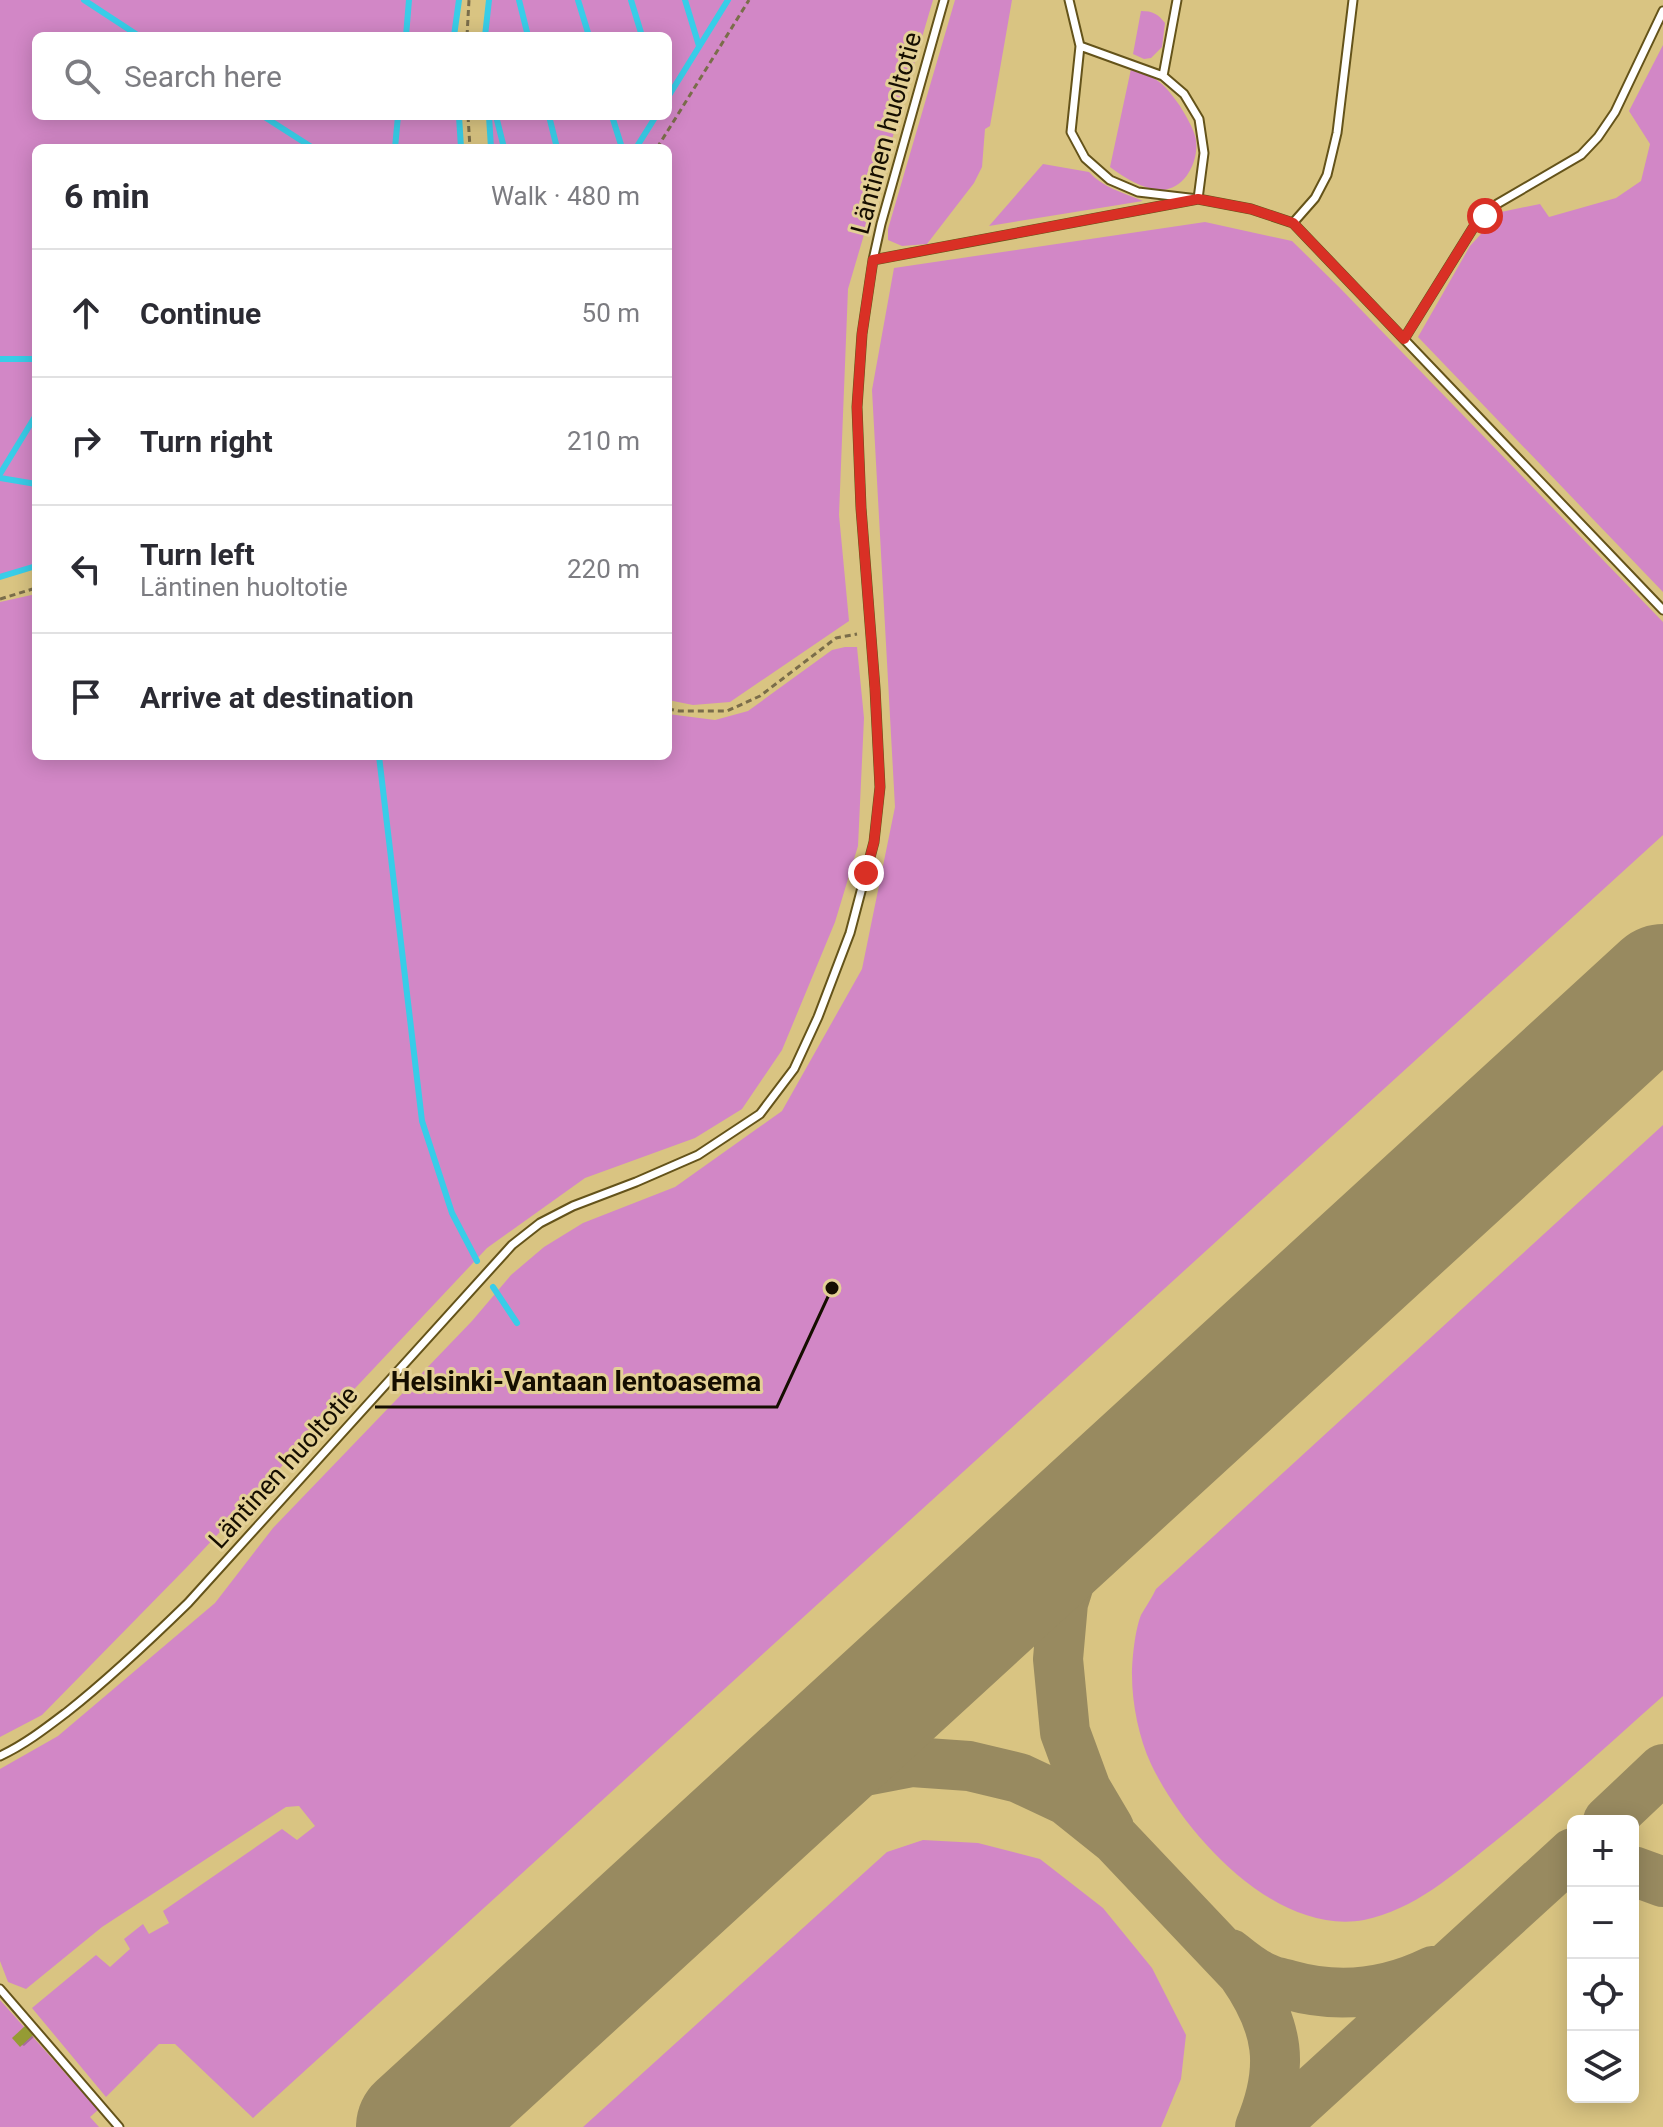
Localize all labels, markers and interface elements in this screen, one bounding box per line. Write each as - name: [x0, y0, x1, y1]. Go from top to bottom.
- street label: Läntinen huoltotie: [845, 29, 927, 237]
- search box: [32, 32, 672, 120]
- icon: search: [60, 54, 104, 98]
- text: Search here: [124, 59, 282, 94]
- text: 6 min: [64, 176, 149, 216]
- text: Walk · 480 m: [491, 181, 640, 211]
- route start: [1467, 198, 1503, 234]
- icon: ahead: [64, 291, 108, 335]
- text: Continue: [140, 296, 261, 331]
- text: 50 m: [582, 298, 640, 328]
- icon: right: [64, 419, 108, 463]
- text: Turn right: [140, 424, 273, 459]
- text: 210 m: [567, 426, 640, 456]
- text: Turn left: [140, 537, 255, 572]
- icon: left: [64, 547, 108, 591]
- text: 220 m: [567, 554, 640, 584]
- text: Läntinen huoltotie: [140, 572, 348, 602]
- icon: arrive: [64, 675, 108, 719]
- text: Arrive at destination: [140, 680, 414, 715]
- route end: [848, 855, 884, 891]
- callout: Helsinki-Vantaan lentoasema: [375, 1355, 777, 1407]
- text: Helsinki-Vantaan lentoasema: [391, 1365, 761, 1398]
- street label: Läntinen huoltotie: [202, 1380, 364, 1554]
- map controls: [1567, 1815, 1639, 2103]
- button: +: [1567, 1815, 1639, 1887]
- button: −: [1567, 1887, 1639, 1959]
- button: locate: [1567, 1959, 1639, 2031]
- button: layers: [1567, 2031, 1639, 2103]

